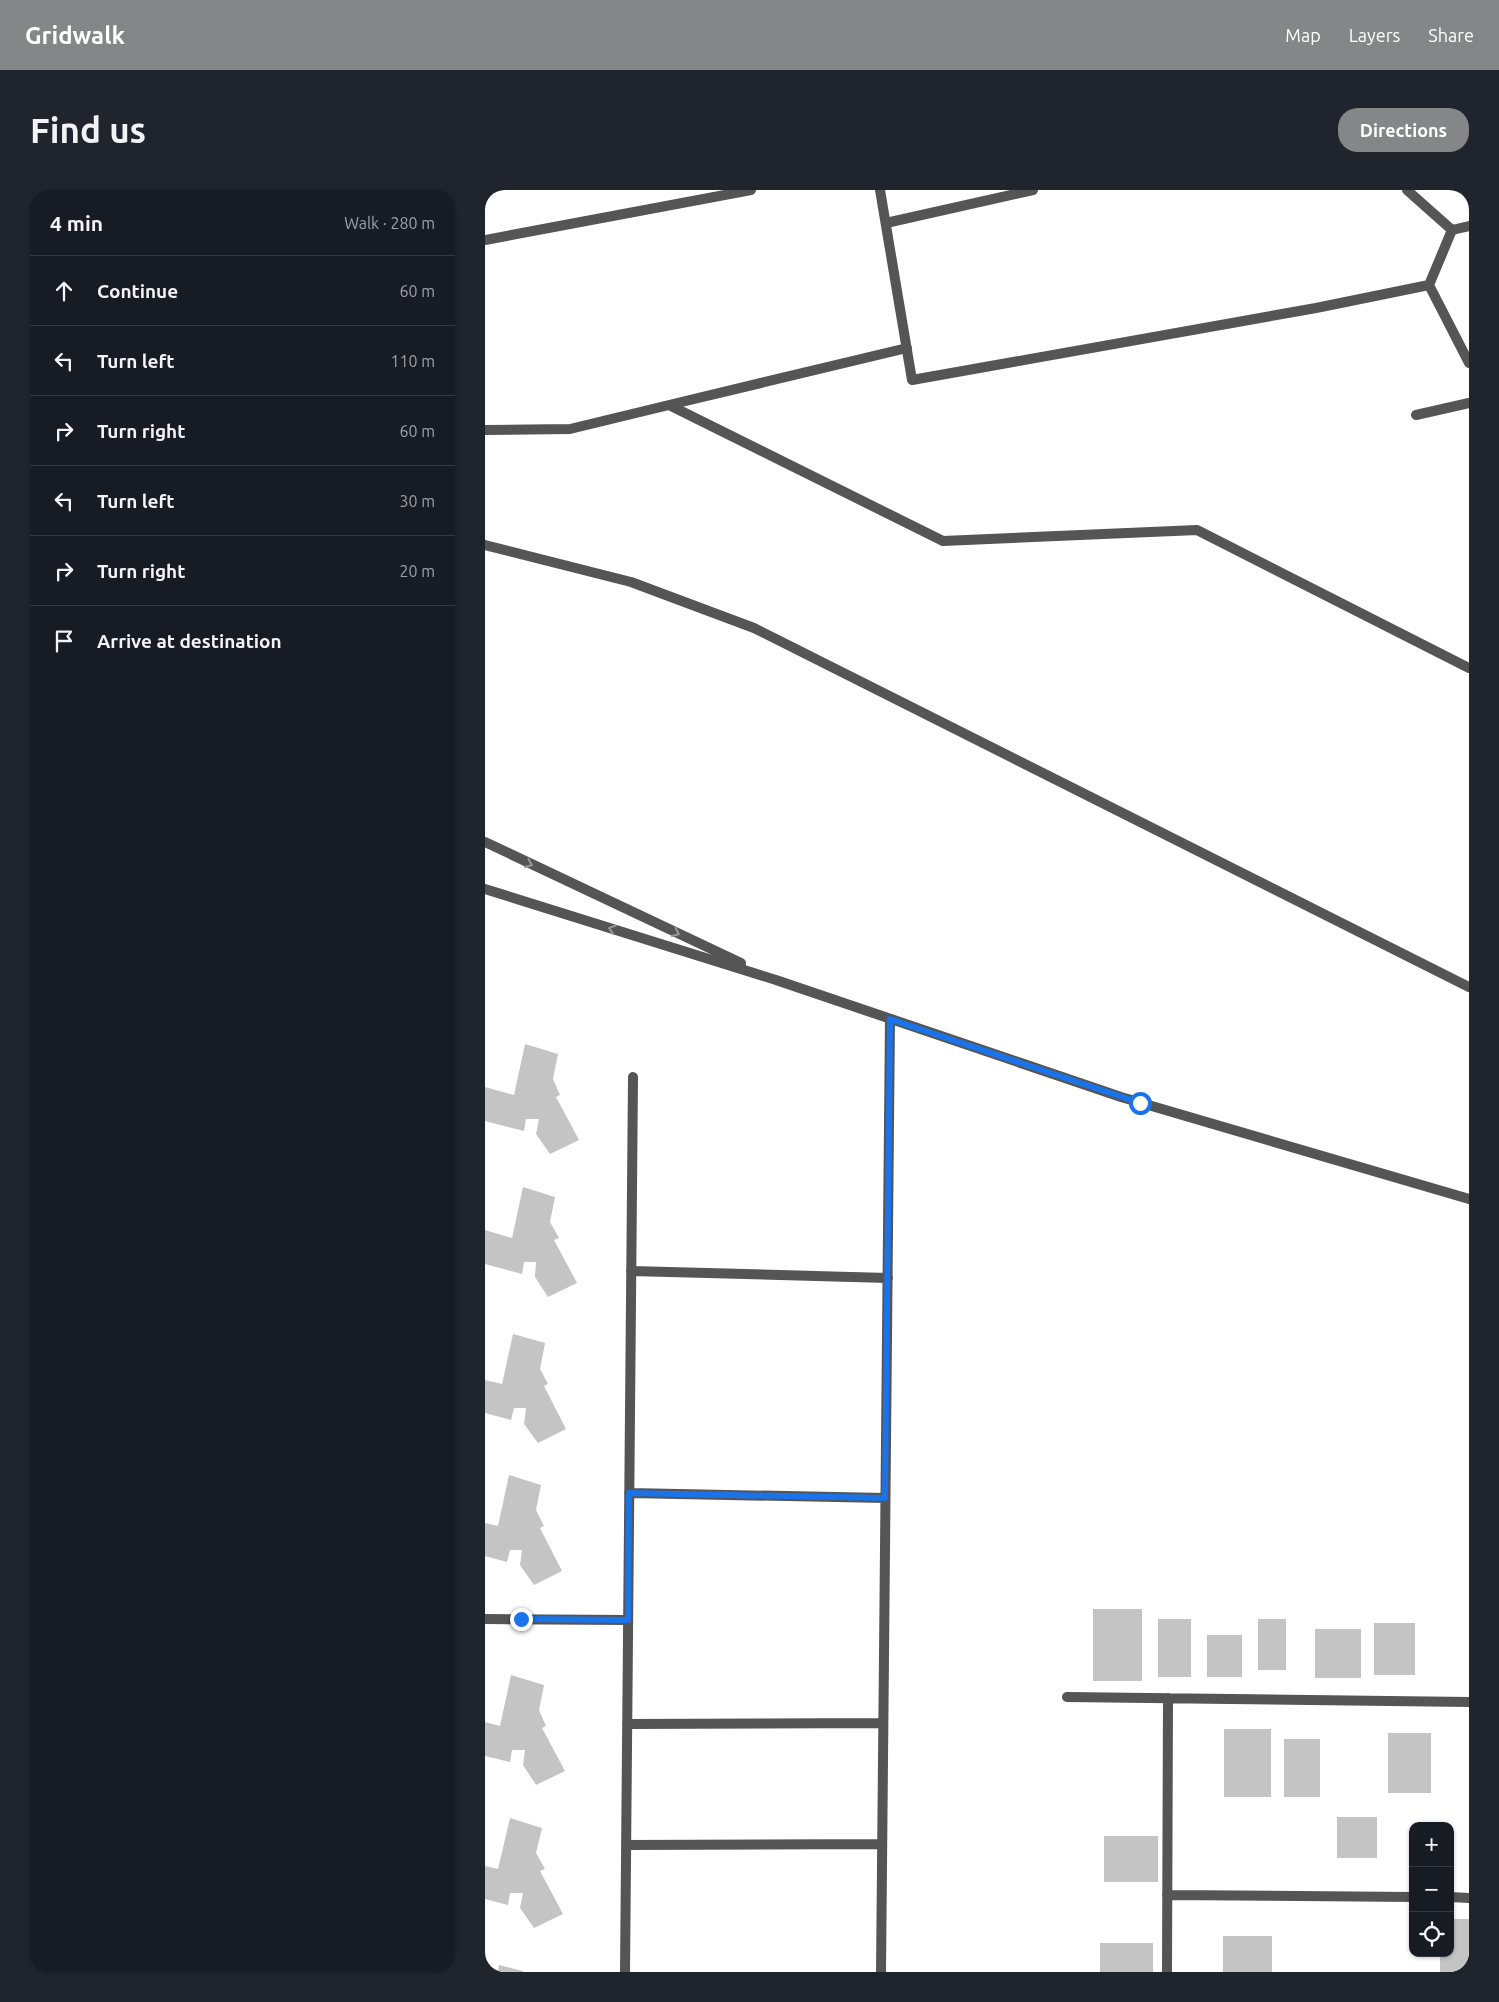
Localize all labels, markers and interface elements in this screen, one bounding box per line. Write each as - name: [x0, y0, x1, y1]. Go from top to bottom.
- text: Gridwalk: [25, 22, 125, 49]
- text: Map: [1285, 25, 1321, 45]
- text: Layers: [1349, 25, 1400, 45]
- text: Share: [1428, 25, 1474, 45]
- button: Directions: [1338, 108, 1469, 152]
- text: Find us: [30, 110, 146, 150]
- text: 4 min: [50, 211, 103, 235]
- text: Walk · 280 m: [344, 214, 435, 232]
- icon: ahead: [50, 277, 78, 305]
- text: Continue: [97, 280, 178, 302]
- text: 60 m: [399, 282, 435, 300]
- icon: left: [50, 347, 78, 375]
- text: Turn left: [97, 350, 175, 372]
- text: 110 m: [390, 352, 435, 370]
- icon: right: [50, 417, 78, 445]
- text: Turn right: [97, 420, 185, 442]
- text: 60 m: [399, 422, 435, 440]
- icon: left: [50, 487, 78, 515]
- text: Turn left: [97, 490, 175, 512]
- text: 30 m: [399, 492, 435, 510]
- icon: right: [50, 557, 78, 585]
- text: Turn right: [97, 560, 185, 582]
- text: 20 m: [399, 562, 435, 580]
- icon: arrive: [50, 627, 78, 655]
- text: Arrive at destination: [97, 630, 282, 652]
- one-way arrow: [524, 858, 533, 868]
- one-way arrow: [609, 924, 617, 934]
- one-way arrow: [671, 927, 680, 937]
- route start: [1129, 1092, 1152, 1115]
- route end: [510, 1608, 533, 1631]
- map controls: [1409, 1822, 1454, 1957]
- button: +: [1409, 1822, 1454, 1867]
- button: −: [1409, 1867, 1454, 1912]
- button: locate: [1409, 1912, 1454, 1957]

